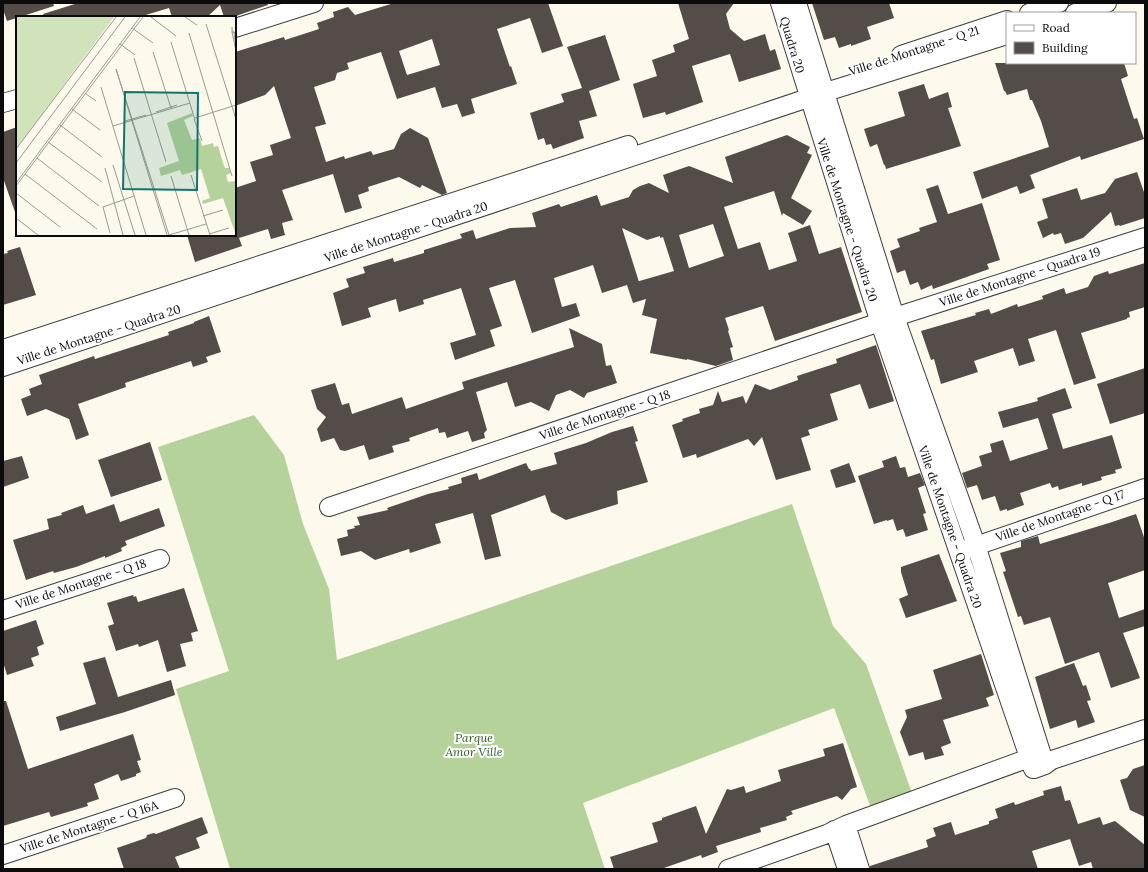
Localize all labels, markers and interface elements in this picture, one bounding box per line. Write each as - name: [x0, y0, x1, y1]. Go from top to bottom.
- legend: [1006, 12, 1136, 64]
- street label: Quadra 20: [777, 15, 808, 75]
- inset map: [16, 16, 236, 236]
- text: Road: [1042, 20, 1070, 35]
- street label: Ville de Montagne - Q 21: [846, 22, 981, 79]
- text: Building: [1042, 40, 1088, 55]
- street label: Ville de Montagne - Quadra 20: [814, 135, 881, 304]
- street label: Ville de Montagne - Quadra 20: [321, 198, 490, 265]
- street label: Ville de Montagne - Quadra 19: [936, 243, 1102, 310]
- street label: Ville de Montagne - Quadra 20: [14, 301, 183, 368]
- street label: Ville de Montagne - Q 18: [537, 386, 672, 443]
- street label: Ville de Montagne - Quadra 20: [915, 443, 985, 610]
- street label: Ville de Montagne - Q 17: [993, 486, 1127, 545]
- street label: Ville de Montagne - Q 18: [13, 555, 148, 612]
- park label: Parque Amor Ville: [444, 730, 503, 759]
- street label: Ville de Montagne - Q 16A: [17, 797, 160, 856]

